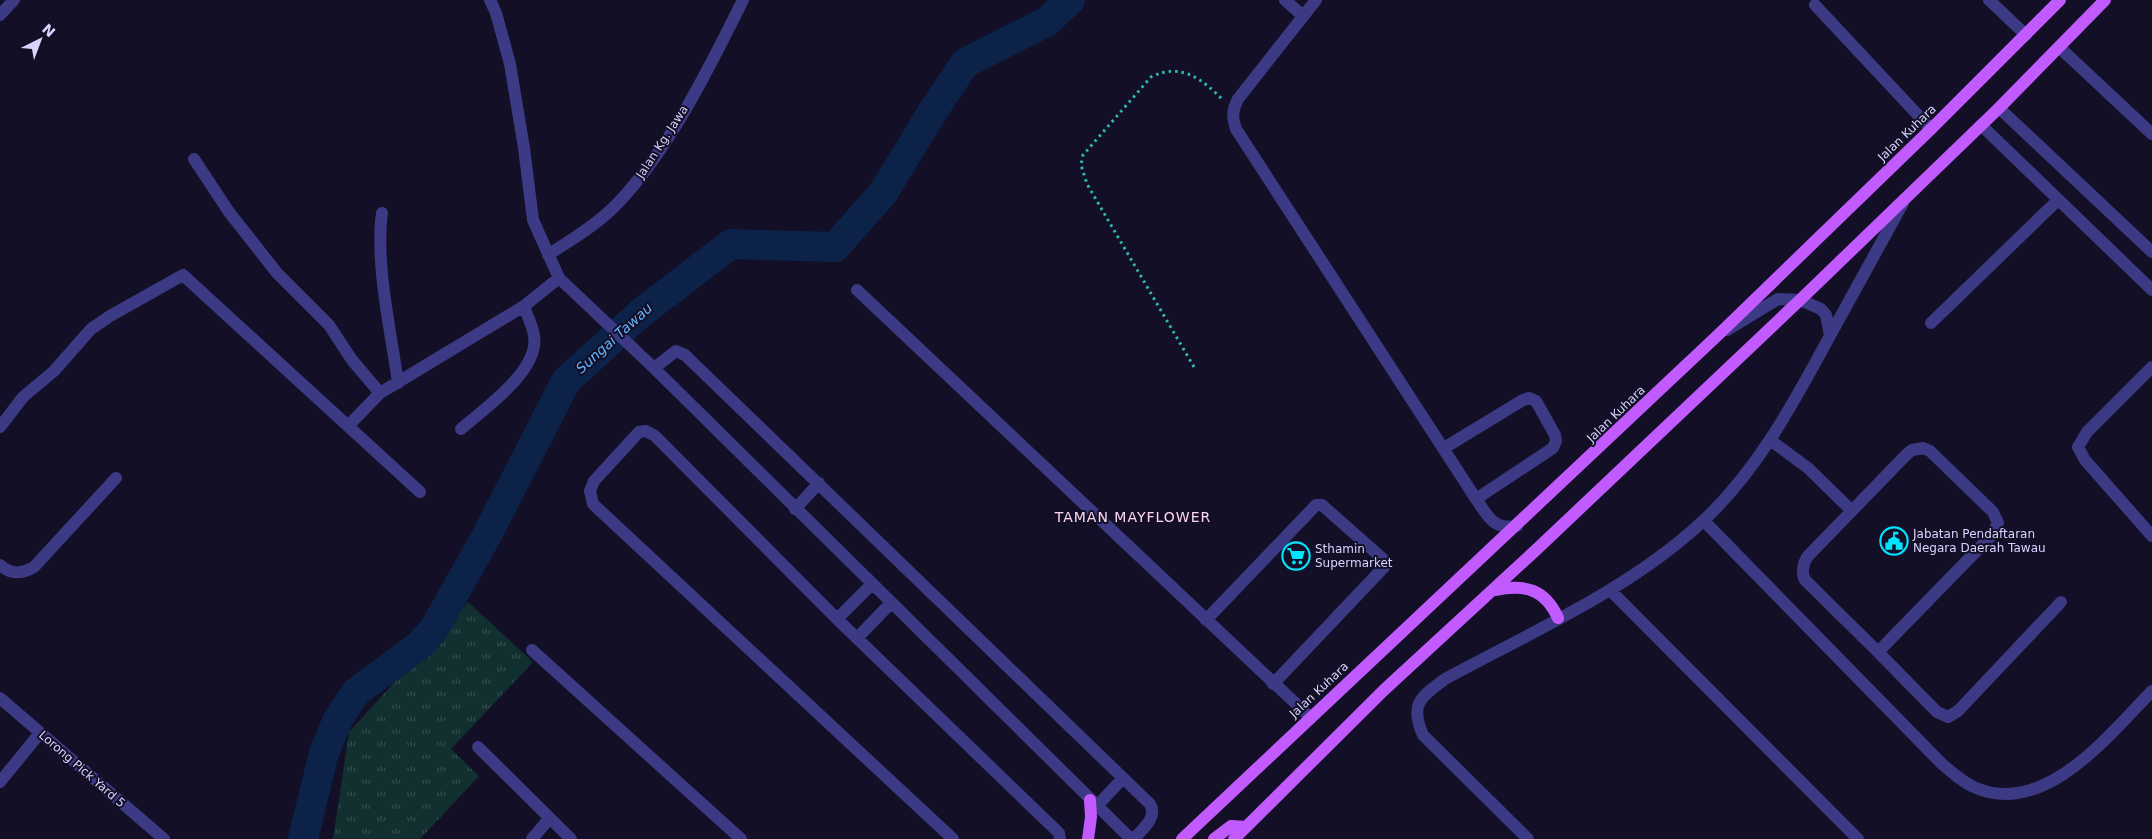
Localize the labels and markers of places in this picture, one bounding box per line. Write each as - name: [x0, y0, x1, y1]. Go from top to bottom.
- public building icon: Jabatan Pendaftaran Negara Daerah Tawau: [1879, 526, 1909, 556]
- place label: Jabatan Pendaftaran Negara Daerah Tawau: [1912, 527, 2046, 555]
- supermarket icon: Sthamin Supermarket: [1281, 541, 1311, 571]
- place label: Sthamin Supermarket: [1315, 542, 1393, 570]

